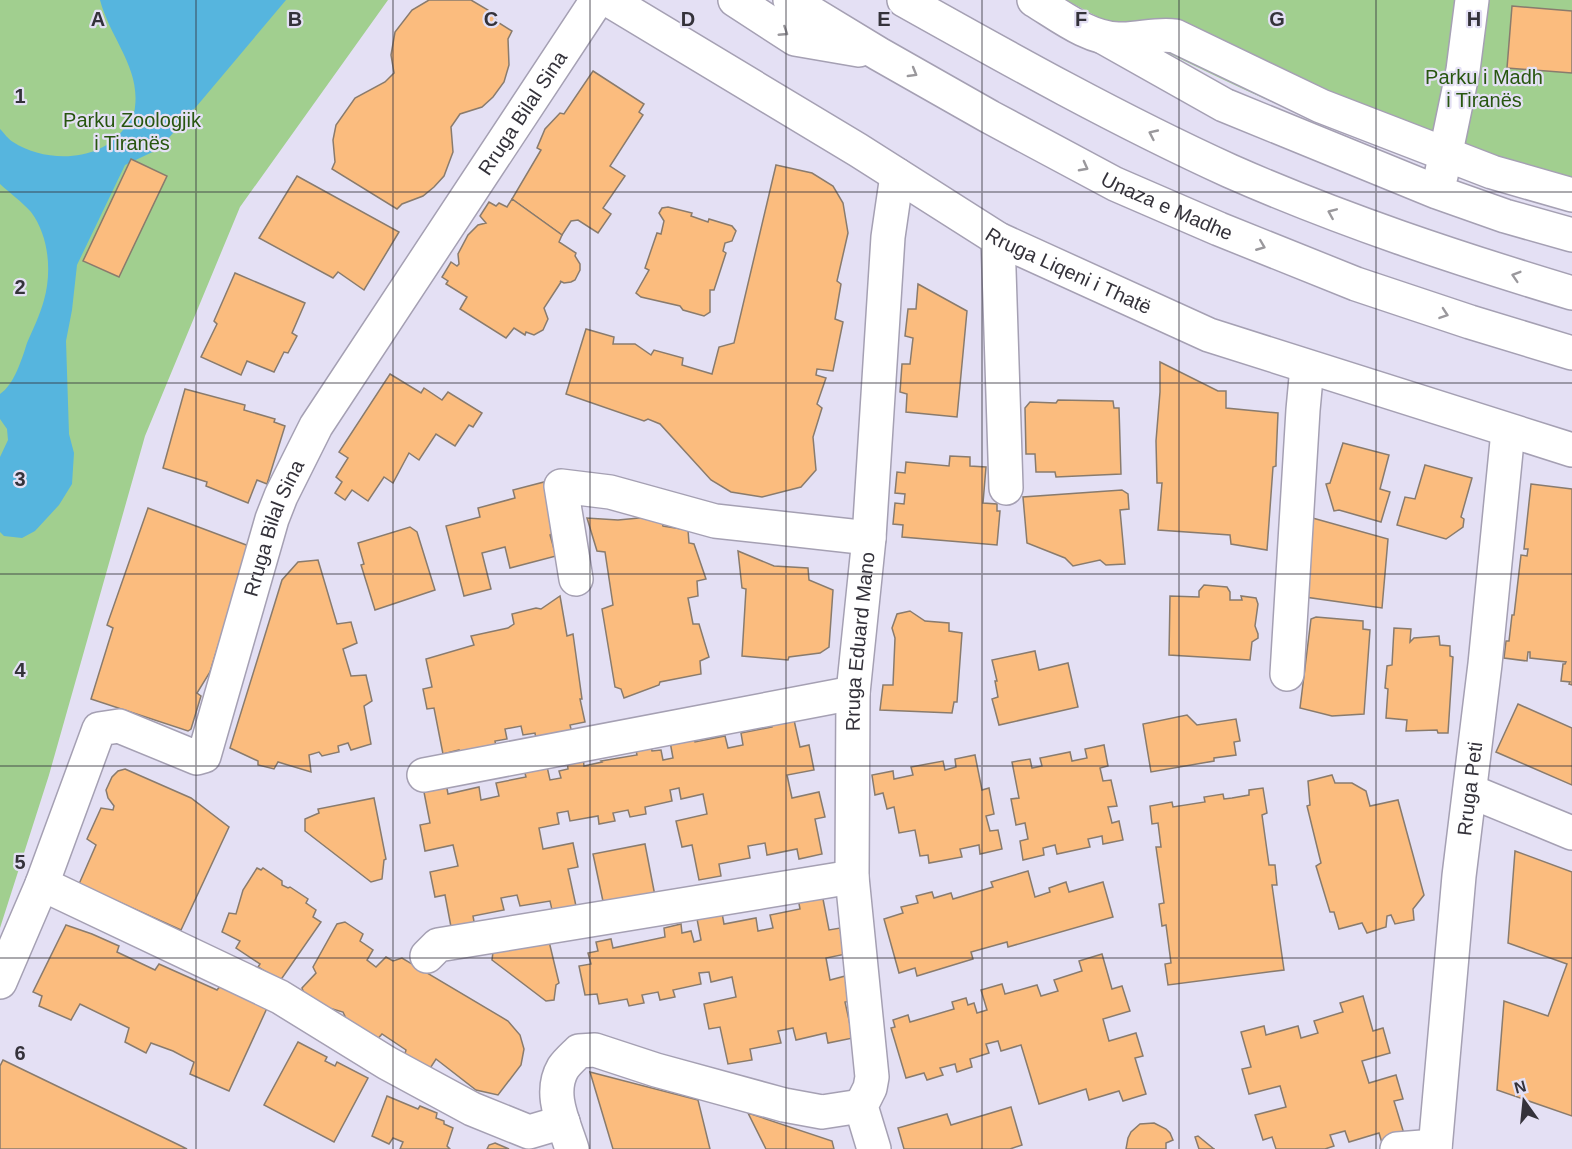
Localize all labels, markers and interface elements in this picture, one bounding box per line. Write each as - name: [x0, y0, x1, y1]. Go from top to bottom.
- text: A: [91, 8, 105, 30]
- text: B: [288, 8, 302, 30]
- text: C: [484, 8, 498, 30]
- text: D: [681, 8, 695, 30]
- text: E: [877, 8, 891, 30]
- text: F: [1075, 8, 1087, 30]
- text: G: [1269, 8, 1285, 30]
- text: H: [1467, 8, 1481, 30]
- one-way arrow: [778, 24, 788, 36]
- street label: Rruga Bilal Sina: [474, 46, 572, 179]
- one-way arrow: [906, 66, 917, 77]
- park label: Parku i Madh i Tiranës: [1425, 66, 1543, 111]
- text: 1: [14, 85, 26, 107]
- park label: Parku Zoologjik i Tiranës: [63, 109, 202, 154]
- one-way arrow: [1149, 130, 1160, 142]
- one-way arrow: [1077, 160, 1088, 171]
- street label: Unaza e Madhe: [1097, 168, 1236, 244]
- one-way arrow: [1327, 208, 1338, 220]
- street label: Rruga Liqeni i Thatë: [982, 223, 1155, 318]
- one-way arrow: [1256, 239, 1266, 252]
- one-way arrow: [1511, 271, 1522, 283]
- text: 2: [14, 276, 26, 298]
- one-way arrow: [1438, 306, 1449, 319]
- street label: Rruga Bilal Sina: [239, 455, 309, 599]
- text: 3: [14, 468, 26, 490]
- street label: Rruga Eduard Mano: [842, 551, 879, 731]
- text: 4: [14, 659, 26, 681]
- street label: Rruga Peti: [1453, 740, 1486, 837]
- text: 5: [14, 851, 26, 873]
- text: 6: [14, 1042, 26, 1064]
- north arrow: [1494, 1071, 1554, 1131]
- text: N: [1512, 1077, 1528, 1097]

